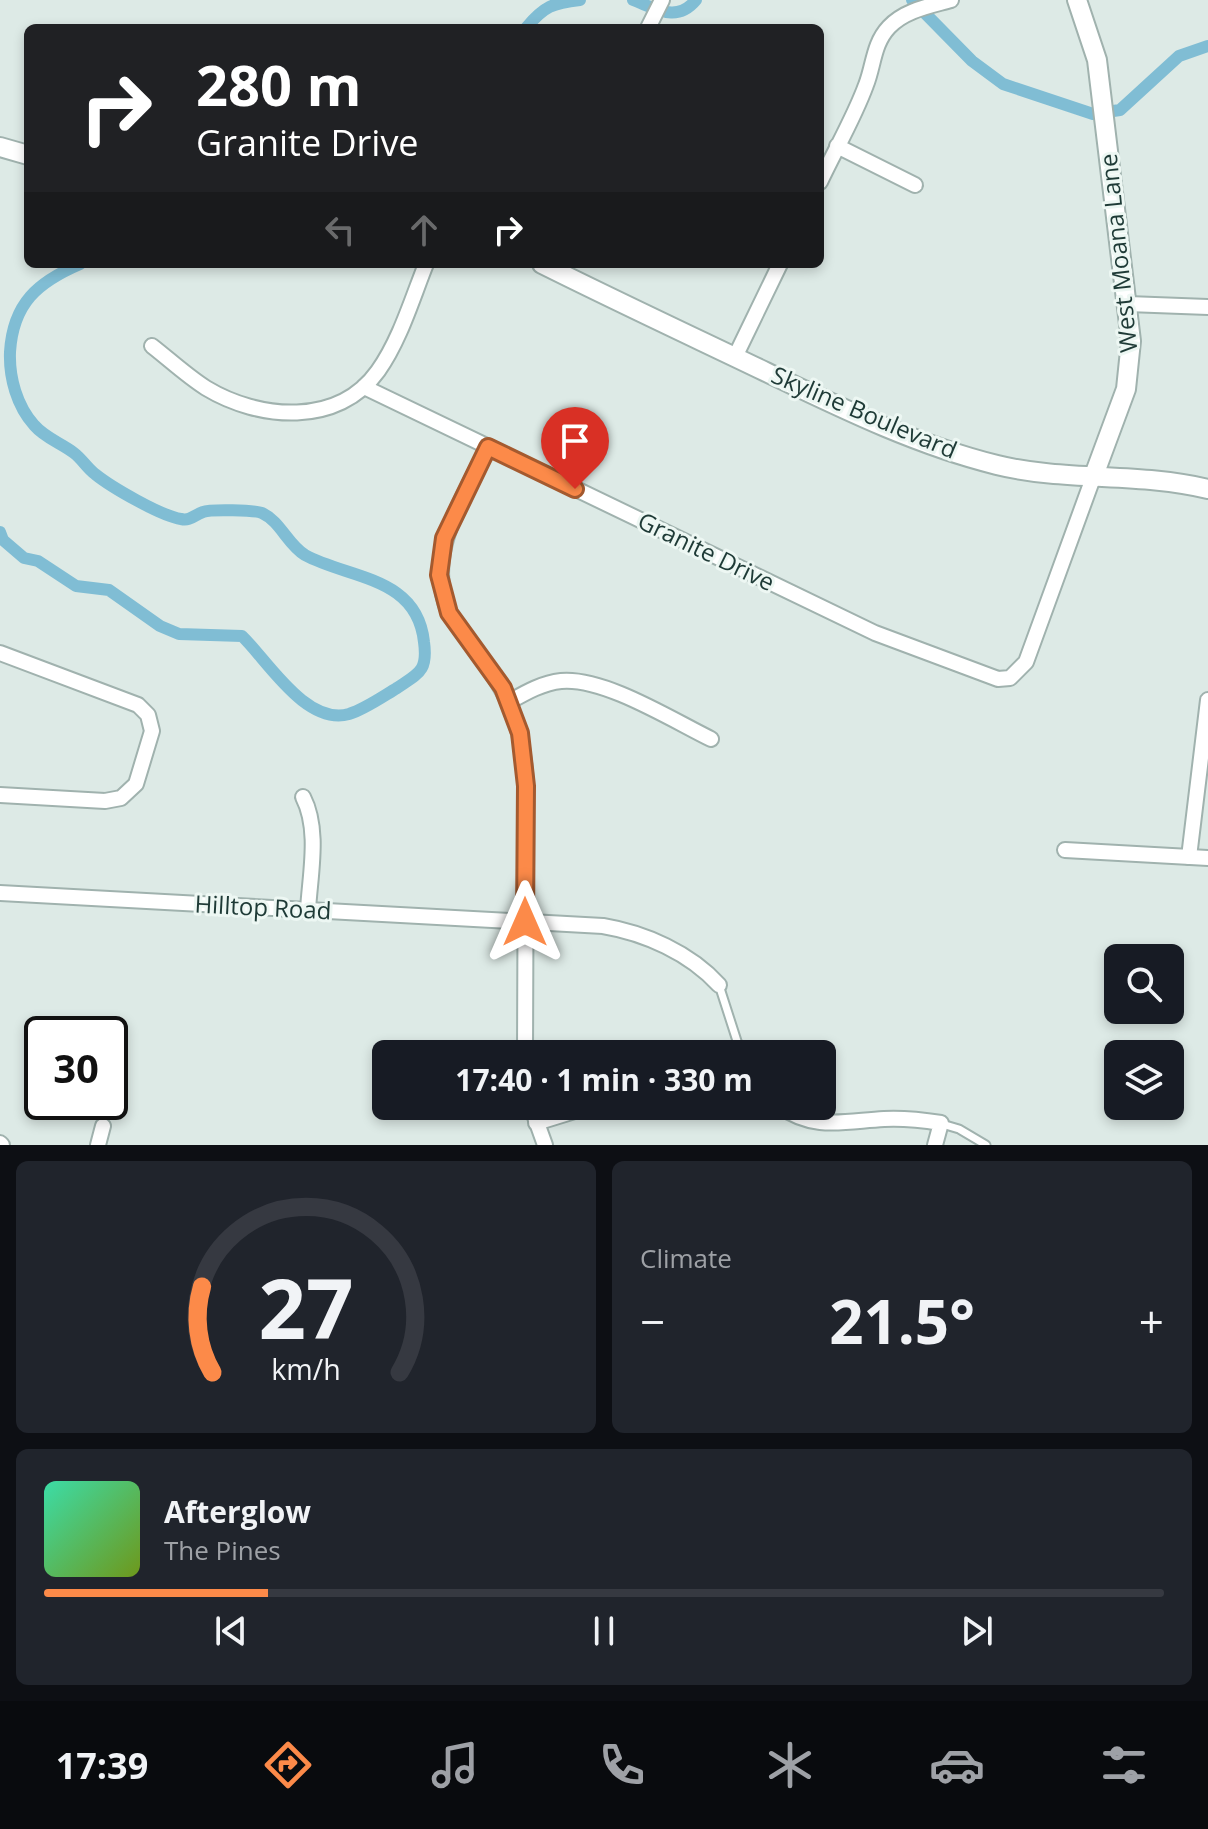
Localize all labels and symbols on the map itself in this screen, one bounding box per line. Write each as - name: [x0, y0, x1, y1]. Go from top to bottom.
- street label: West Moana Lane: [1091, 152, 1144, 354]
- street label: Skyline Boulevard: [767, 358, 962, 466]
- pin: [541, 407, 609, 489]
- street label: Granite Drive: [633, 503, 781, 598]
- position arrow: [483, 880, 567, 964]
- street label: Hilltop Road: [194, 886, 332, 927]
- speed limit sign: 30: [24, 1016, 128, 1120]

